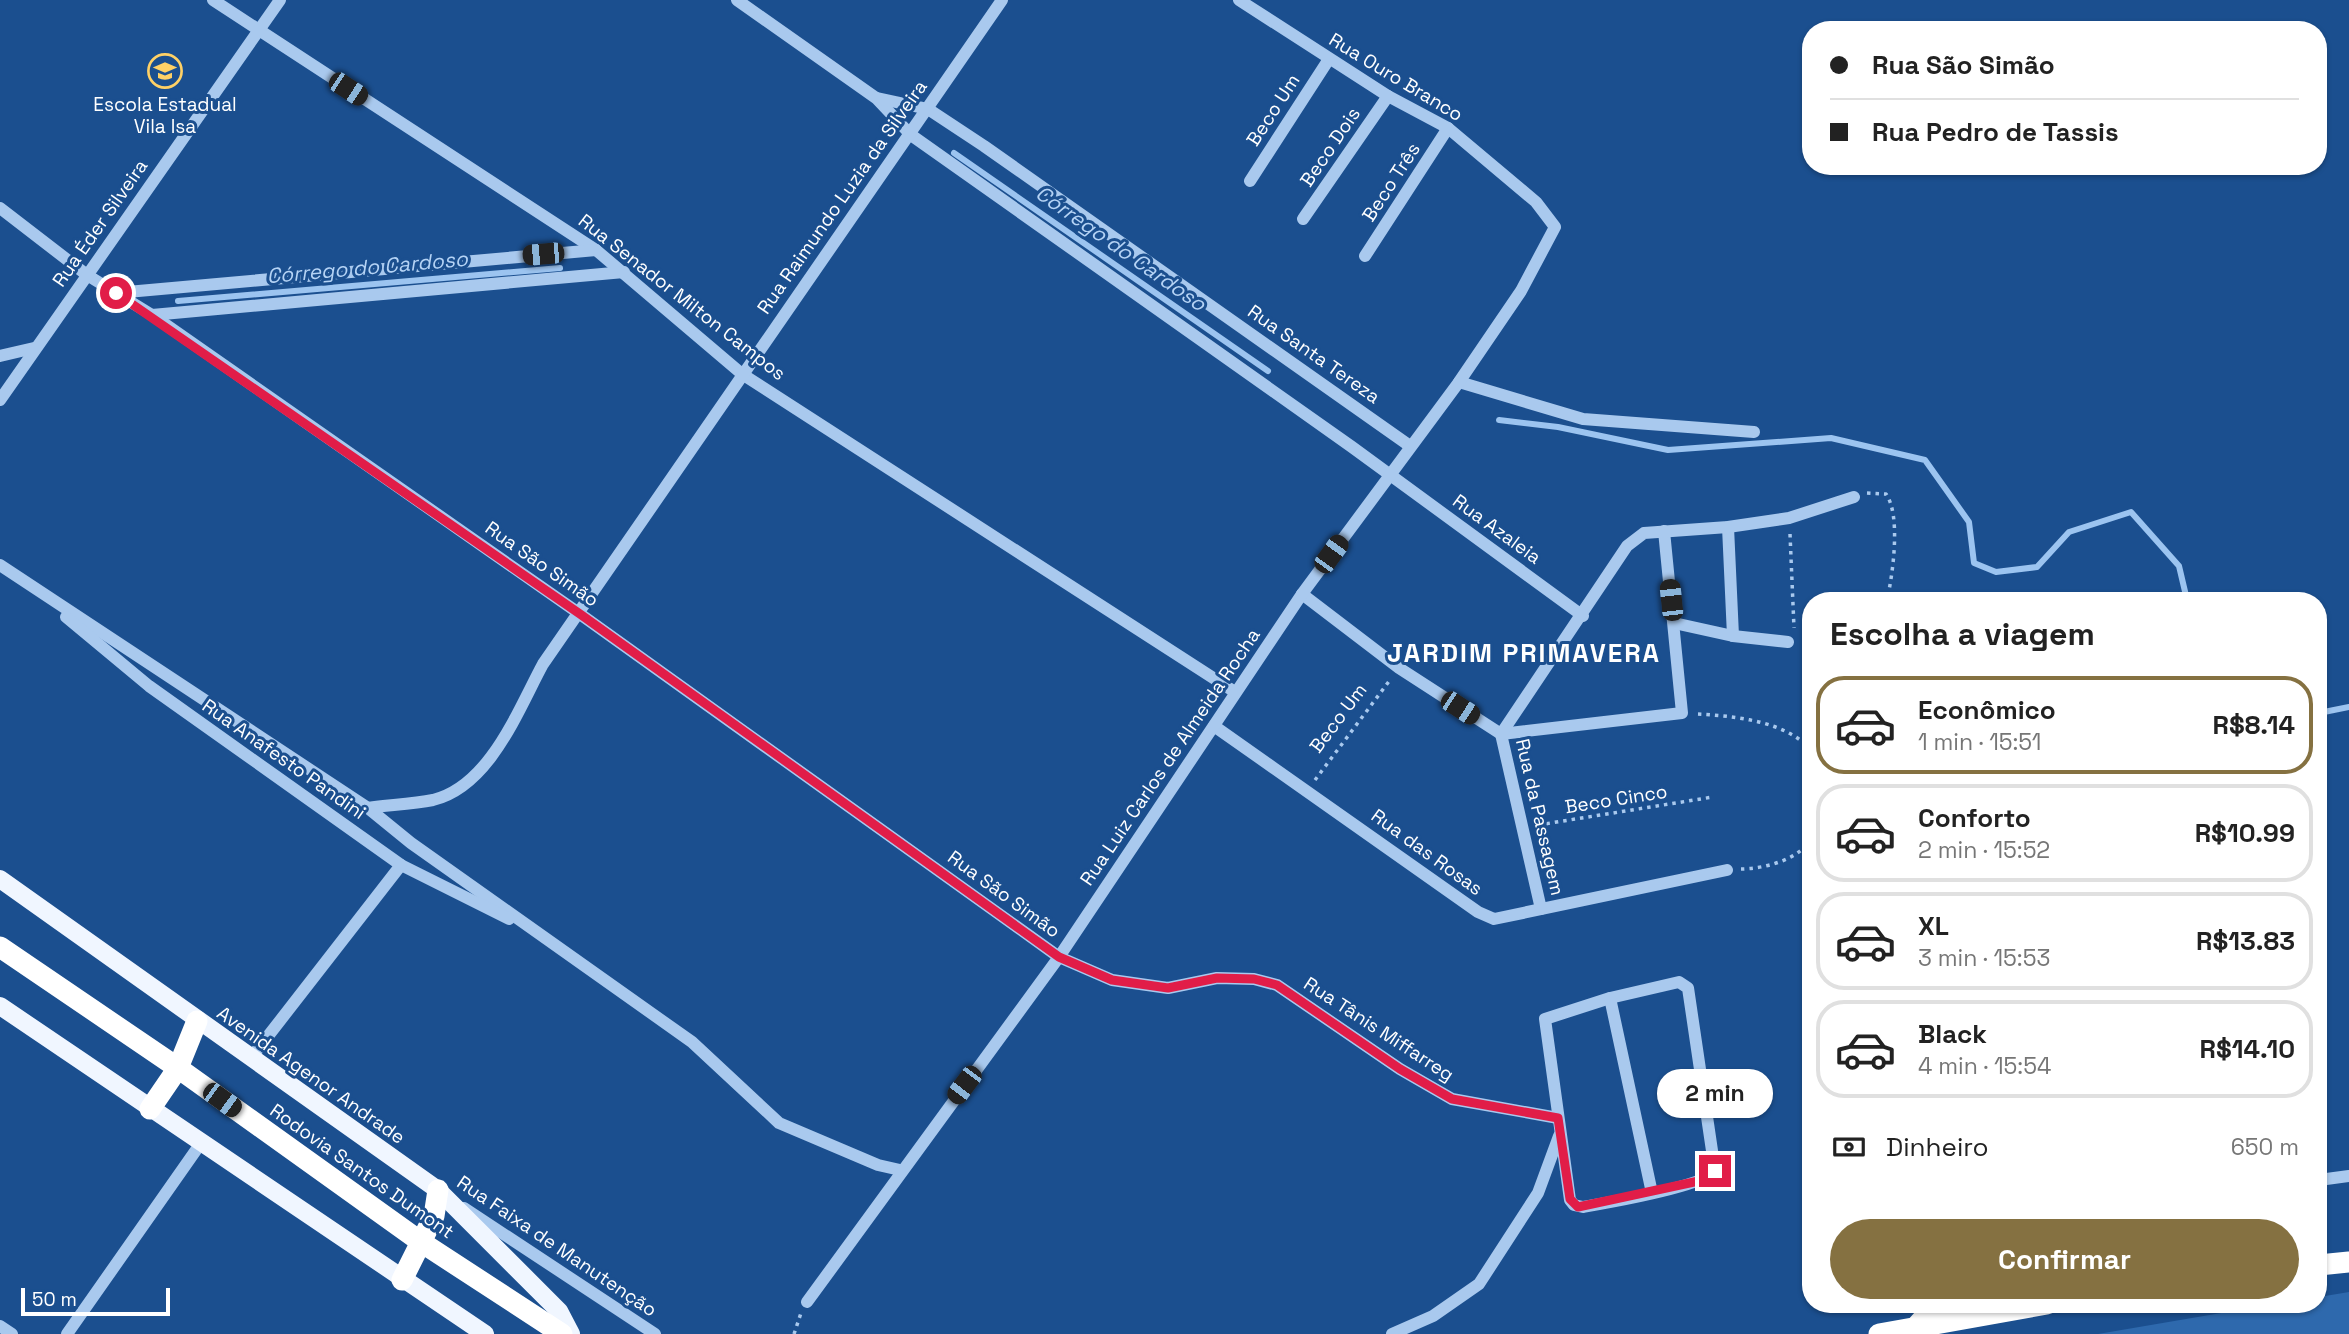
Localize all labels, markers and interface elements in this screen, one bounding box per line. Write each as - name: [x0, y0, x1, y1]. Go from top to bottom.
- street label: Rua Ouro Branco: [1324, 27, 1468, 127]
- text: Rua São Simão: [1872, 48, 2055, 82]
- school or university icon: Escola Estadual Vila Isa: [146, 52, 184, 90]
- car: [325, 69, 372, 109]
- street label: Beco Um: [1241, 69, 1305, 151]
- street label: Rua Raimundo Luzia da Silveira: [751, 75, 933, 319]
- place label: Escola Estadual Vila Isa: [93, 92, 237, 139]
- street label: Beco Dois: [1294, 102, 1366, 192]
- text: Rua Pedro de Tassis: [1872, 115, 2119, 149]
- street label: Beco Três: [1356, 138, 1426, 226]
- street label: Rua Éder Silveira: [47, 154, 153, 292]
- water label: Córrego do Cardoso: [1031, 179, 1212, 318]
- street label: Rua Senador Milton Campos: [573, 208, 791, 386]
- car: [522, 242, 565, 266]
- water label: Córrego do Cardoso: [265, 245, 470, 289]
- route start: [100, 277, 132, 309]
- street label: Rua Santa Tereza: [1243, 299, 1385, 409]
- street label: Rua Azaleia: [1448, 488, 1546, 570]
- street label: Rua São Simão: [480, 516, 604, 612]
- car: [1311, 531, 1352, 577]
- car: [1659, 578, 1684, 622]
- text: Escolha a viagem: [1830, 614, 2095, 654]
- street label: Rua Luiz Carlos de Almeida Rocha: [1074, 624, 1266, 890]
- district label: JARDIM PRIMAVERA: [1387, 636, 1661, 670]
- street label: Beco Um: [1304, 678, 1372, 758]
- car: [1437, 688, 1484, 728]
- street label: Rua Anafesto Pandini: [197, 693, 371, 825]
- text: Econômico: [1918, 693, 2056, 727]
- icon: car: [1834, 694, 1897, 757]
- text: R$8.14: [2213, 708, 2295, 742]
- text: 1 min · 15:51: [1918, 727, 2041, 757]
- street label: Rua da Passagem: [1510, 736, 1570, 898]
- street label: Beco Cinco: [1563, 779, 1669, 819]
- text: Conforto: [1918, 801, 2031, 835]
- icon: car: [1834, 802, 1897, 865]
- street label: Rua das Rosas: [1366, 803, 1488, 901]
- text: R$10.99: [2195, 816, 2295, 850]
- text: 2 min · 15:52: [1918, 835, 2050, 865]
- street label: Rua São Simão: [943, 845, 1065, 943]
- text: XL: [1918, 909, 1949, 943]
- icon: car: [1834, 910, 1897, 973]
- text: R$13.83: [2196, 924, 2295, 958]
- text: 3 min · 15:53: [1918, 943, 2050, 973]
- street label: Rua Tânis Miffarreg: [1299, 971, 1459, 1087]
- street label: Avenida Agenor Andrade: [212, 1000, 410, 1150]
- text: Black: [1918, 1017, 1987, 1051]
- icon: car: [1834, 1018, 1897, 1081]
- text: R$14.10: [2200, 1032, 2295, 1066]
- text: 4 min · 15:54: [1918, 1051, 2051, 1081]
- car: [943, 1062, 986, 1108]
- callout: 2 min: [1657, 1070, 1773, 1118]
- text: 2 min: [1685, 1078, 1745, 1108]
- car: [199, 1079, 246, 1121]
- street label: Rodovia Santos Dumont: [265, 1098, 459, 1244]
- icon: cash: [1830, 1128, 1868, 1166]
- text: Dinheiro: [1886, 1130, 1989, 1164]
- text: 650 m: [2231, 1132, 2299, 1162]
- route end: [1699, 1155, 1731, 1187]
- street label: Rua Faixa de Manutenção: [452, 1170, 662, 1322]
- button: Confirmar: [1830, 1219, 2299, 1299]
- scale bar: [21, 1285, 170, 1317]
- text: 50 m: [32, 1287, 77, 1312]

